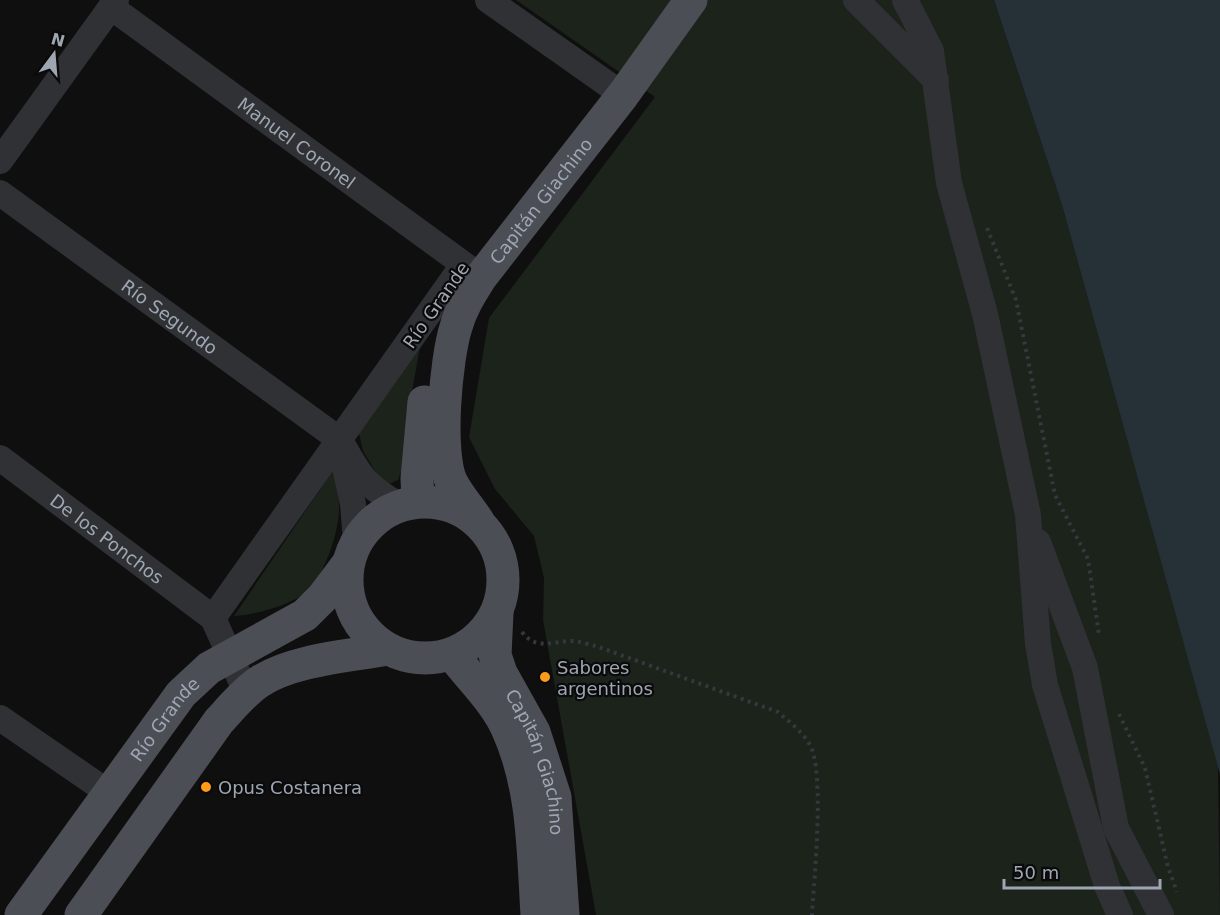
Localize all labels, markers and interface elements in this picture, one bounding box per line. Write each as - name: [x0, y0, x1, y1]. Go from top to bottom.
- north arrow: [24, 24, 84, 84]
- text: N: [49, 29, 67, 51]
- street label: Manuel Coronel: [234, 93, 360, 192]
- street label: Capitán Giachino: [485, 133, 596, 268]
- street label: Río Grande: [399, 258, 473, 352]
- street label: Río Segundo: [118, 275, 222, 358]
- street label: De los Ponchos: [46, 489, 168, 588]
- place label: Sabores argentinos: [557, 657, 653, 699]
- marker: Sabores argentinos: [538, 670, 552, 684]
- street label: Río Grande: [125, 672, 203, 765]
- street label: Capitán Giachino: [502, 685, 568, 836]
- place label: Opus Costanera: [218, 777, 362, 798]
- marker: Opus Costanera: [199, 780, 213, 794]
- scale bar: [1004, 852, 1160, 890]
- text: 50 m: [1013, 862, 1059, 883]

